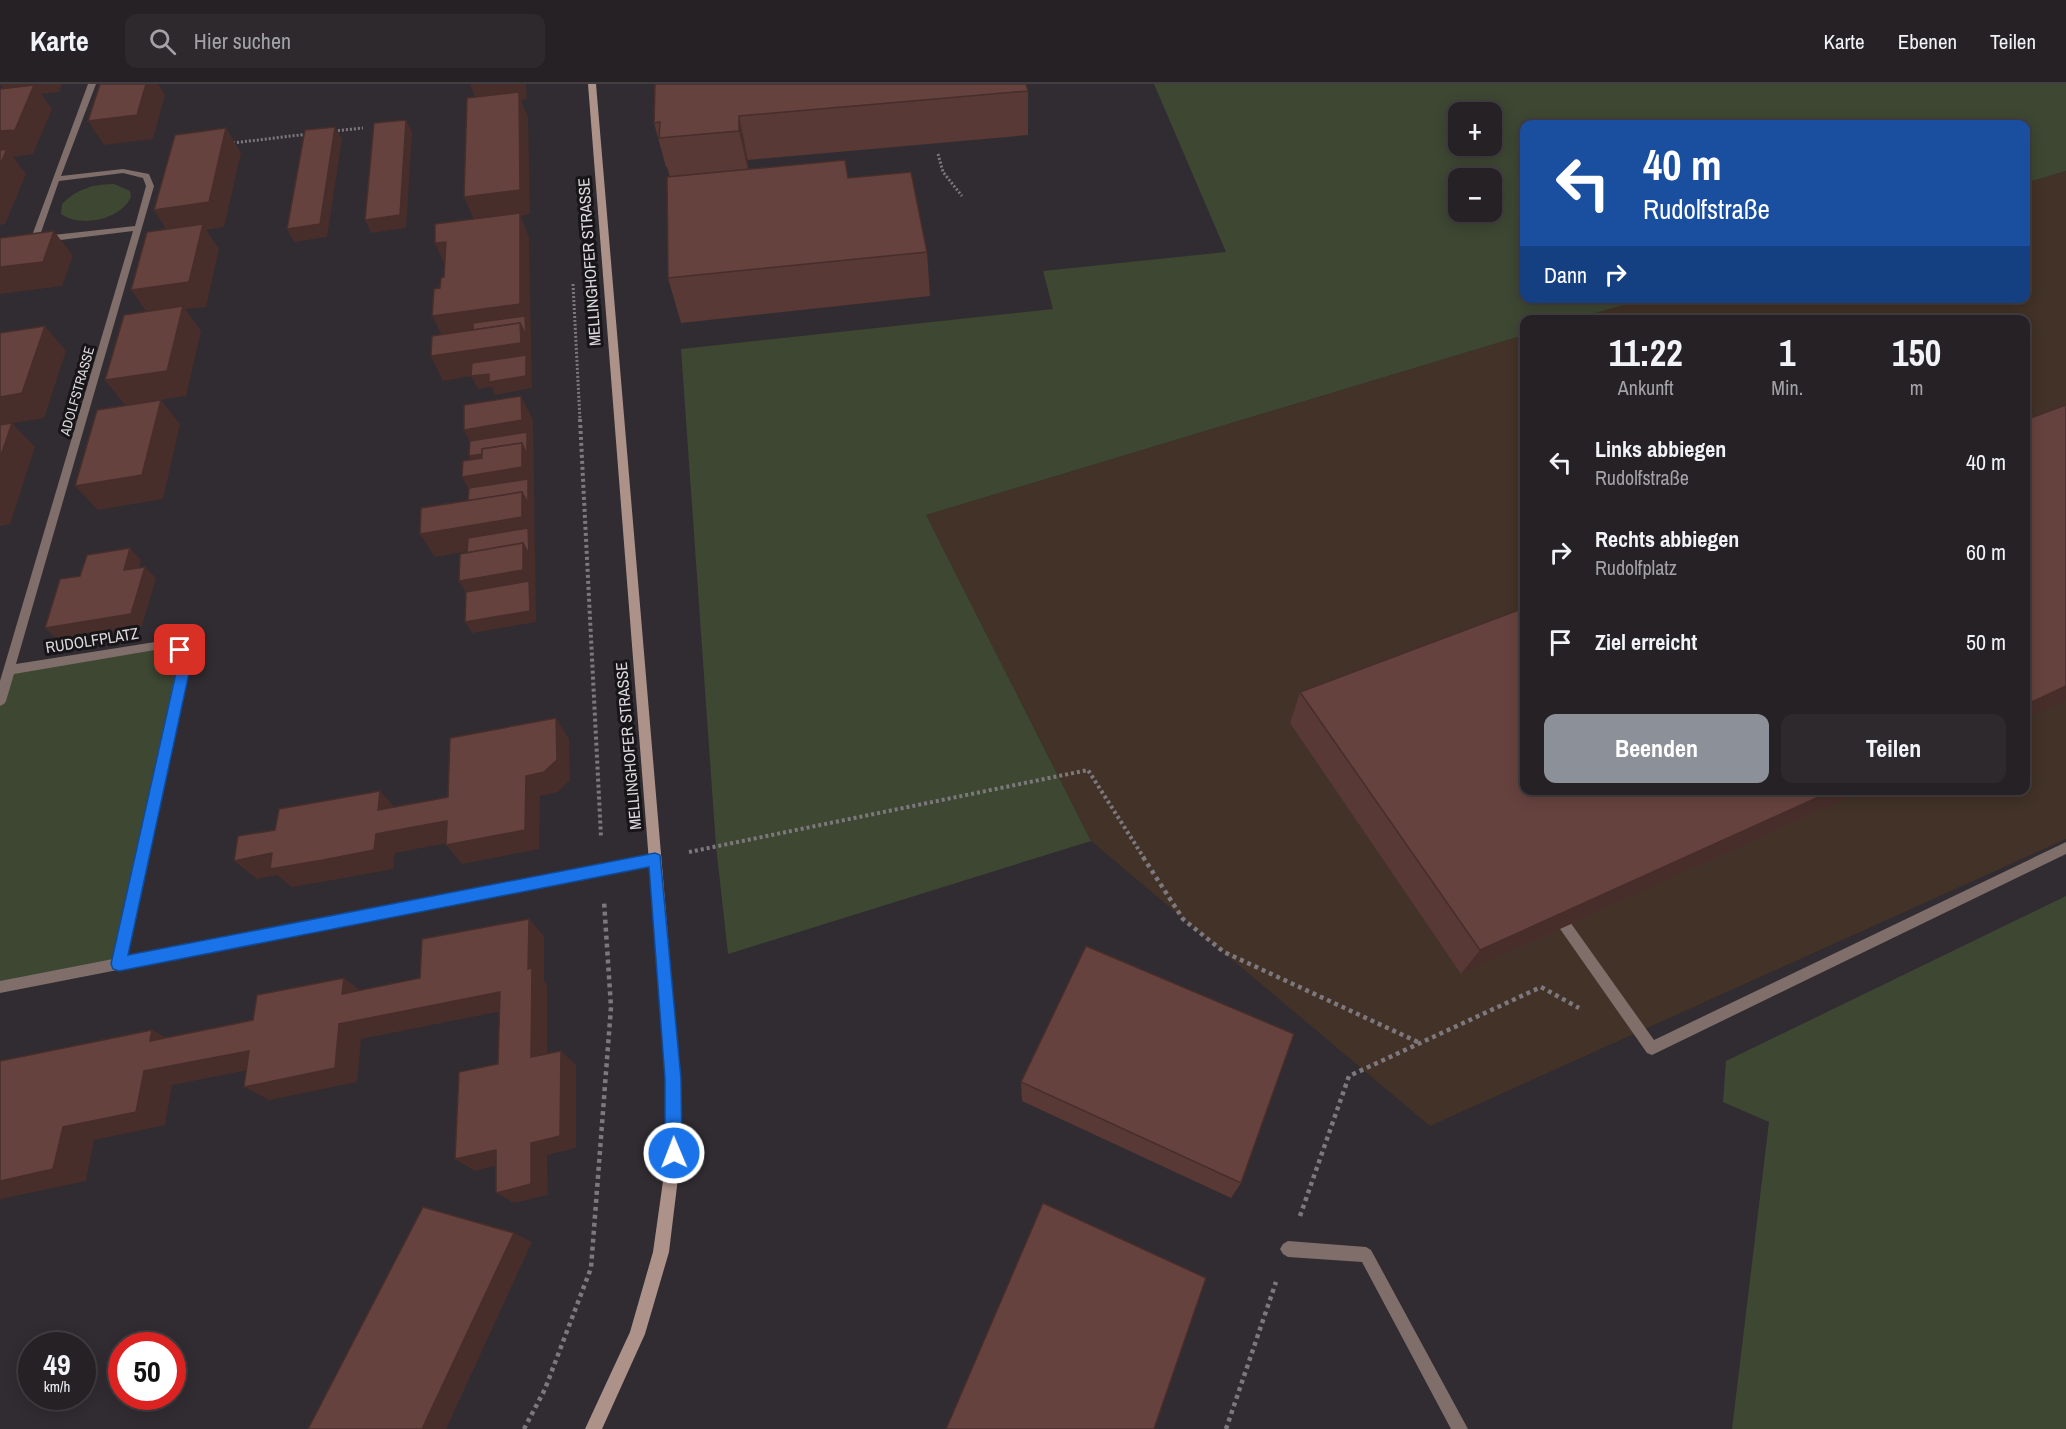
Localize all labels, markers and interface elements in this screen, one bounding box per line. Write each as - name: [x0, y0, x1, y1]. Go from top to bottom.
- search box: [125, 14, 545, 68]
- text: Karte: [30, 22, 89, 60]
- icon: search: [146, 25, 179, 58]
- text: Hier suchen: [194, 26, 291, 56]
- text: Karte: [1824, 27, 1865, 56]
- text: Ebenen: [1898, 27, 1957, 56]
- text: Teilen: [1990, 27, 2036, 56]
- map controls: [1448, 102, 1502, 222]
- button: +: [1448, 102, 1502, 156]
- text: 40 m: [1643, 137, 1722, 193]
- icon: left: [1544, 144, 1622, 222]
- button: −: [1448, 168, 1502, 222]
- street label: MELLINGHOFER STRASSE: [572, 177, 606, 347]
- text: Rudolfstraße: [1643, 191, 1770, 227]
- icon: right: [1599, 258, 1632, 291]
- text: Dann: [1544, 260, 1587, 290]
- text: 11:22: [1609, 329, 1683, 377]
- text: 1: [1779, 329, 1796, 377]
- text: 150: [1892, 329, 1941, 377]
- street label: ADOLFSTRASSE: [55, 344, 98, 439]
- text: Ankunft: [1618, 374, 1673, 401]
- text: Min.: [1771, 374, 1803, 401]
- text: m: [1910, 374, 1923, 401]
- text: Links abbiegen: [1595, 434, 1726, 464]
- icon: left: [1544, 446, 1577, 479]
- text: 40 m: [1966, 447, 2006, 477]
- text: Rudolfstraße: [1595, 464, 1689, 491]
- text: Rechts abbiegen: [1595, 524, 1739, 554]
- icon: right: [1544, 536, 1577, 569]
- text: 60 m: [1966, 537, 2006, 567]
- text: Rudolfplatz: [1595, 554, 1677, 581]
- street label: RUDOLFPLATZ: [44, 622, 140, 658]
- pin: [154, 624, 205, 675]
- icon: arrive: [1544, 626, 1577, 659]
- text: Ziel erreicht: [1595, 627, 1697, 657]
- text: 50 m: [1966, 627, 2006, 657]
- icon: arrive: [163, 633, 196, 666]
- street label: MELLINGHOFER STRASSE: [610, 661, 646, 831]
- button: Beenden: [1544, 714, 1769, 783]
- button: Teilen: [1781, 714, 2006, 783]
- position arrow: [642, 1121, 706, 1185]
- speed limit sign: 50: [108, 1332, 186, 1410]
- text: 49: [43, 1344, 71, 1384]
- text: km/h: [44, 1376, 70, 1397]

